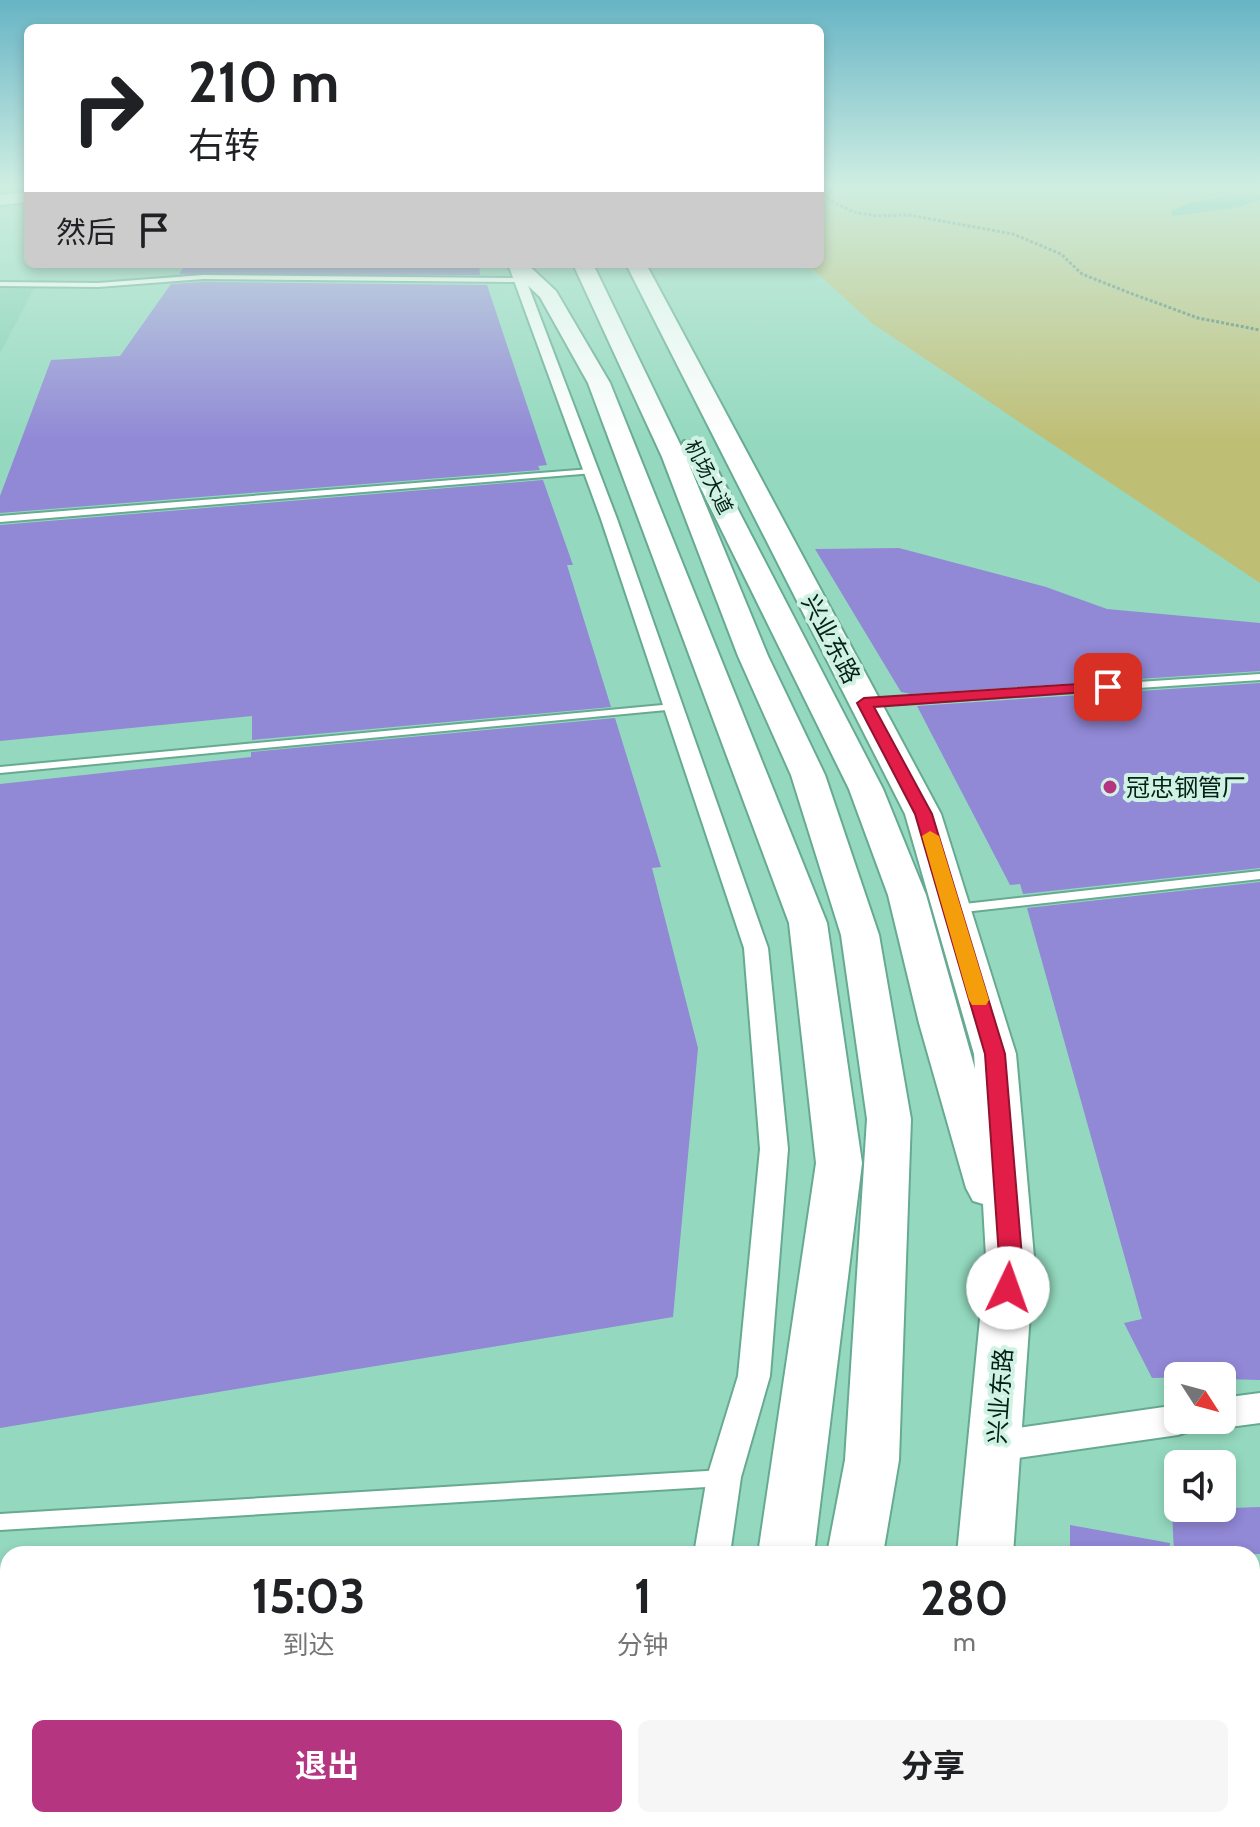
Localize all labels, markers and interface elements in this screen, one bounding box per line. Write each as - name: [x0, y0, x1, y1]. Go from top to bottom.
- text: 210 m: [188, 48, 339, 116]
- icon: right: [56, 56, 160, 160]
- text: 右转: [188, 123, 260, 167]
- icon: arrive: [132, 208, 176, 252]
- text: 然后: [56, 214, 116, 251]
- street label: 机场大道: [680, 436, 738, 518]
- street label: 兴业东路: [796, 590, 866, 688]
- pin: [1074, 653, 1142, 721]
- icon: arrive: [1086, 665, 1130, 709]
- place label: 冠忠钢管厂: [1126, 773, 1246, 802]
- marker: 冠忠钢管厂: [1101, 778, 1119, 796]
- position arrow: [966, 1246, 1050, 1330]
- street label: 兴业东路: [982, 1347, 1018, 1445]
- north arrow: [1164, 1362, 1236, 1434]
- map controls: [1164, 1362, 1236, 1522]
- button: sound: [1164, 1450, 1236, 1522]
- text: 15:03: [251, 1567, 365, 1625]
- text: 1: [634, 1567, 652, 1625]
- text: 280: [920, 1569, 1009, 1627]
- text: m: [953, 1626, 976, 1658]
- text: 到达: [282, 1629, 334, 1661]
- text: 分钟: [617, 1629, 669, 1661]
- button: 退出: [32, 1720, 622, 1812]
- button: 分享: [638, 1720, 1228, 1812]

